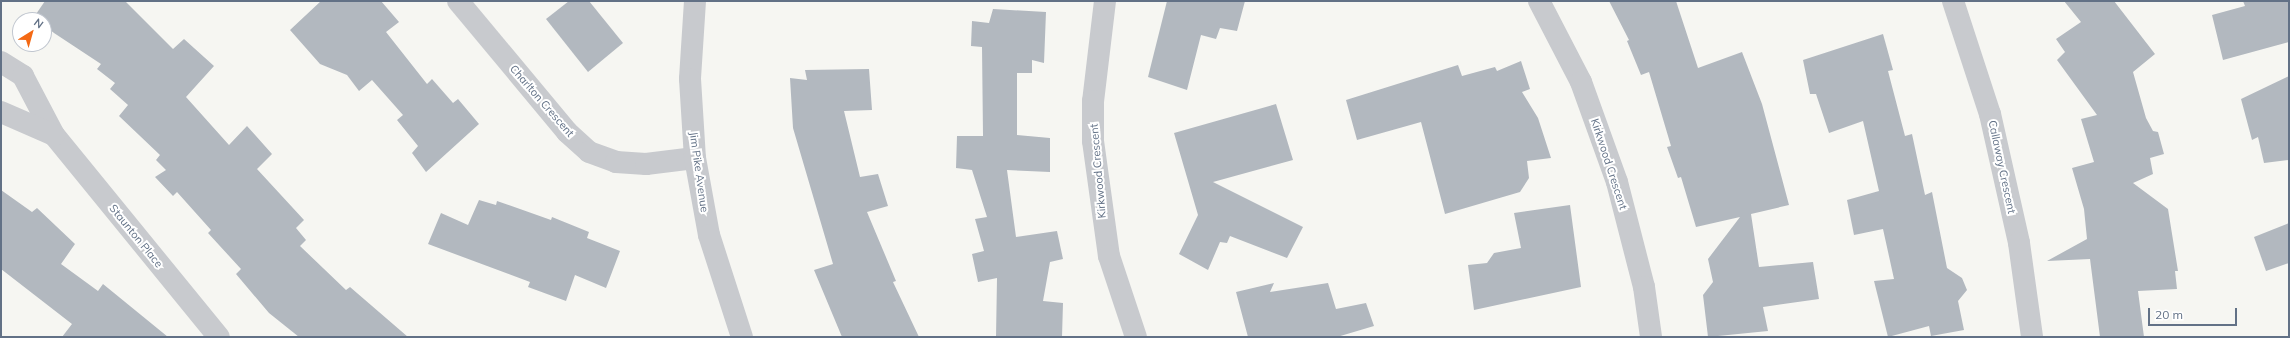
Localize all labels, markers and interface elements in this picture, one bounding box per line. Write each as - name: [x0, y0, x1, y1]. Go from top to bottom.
- north arrow: [12, 12, 52, 52]
- text: N: [31, 15, 46, 31]
- street label: Charlton Crescent: [507, 62, 577, 140]
- street label: Kirkwood Crescent: [1588, 117, 1630, 211]
- street label: Callaway Crescent: [1986, 119, 2018, 215]
- street label: Kirkwood Crescent: [1087, 123, 1109, 219]
- street label: Jim Pike Avenue: [687, 131, 711, 213]
- street label: Staunton Place: [107, 202, 165, 270]
- scale bar: [2150, 300, 2239, 326]
- text: 20 m: [2155, 307, 2183, 322]

